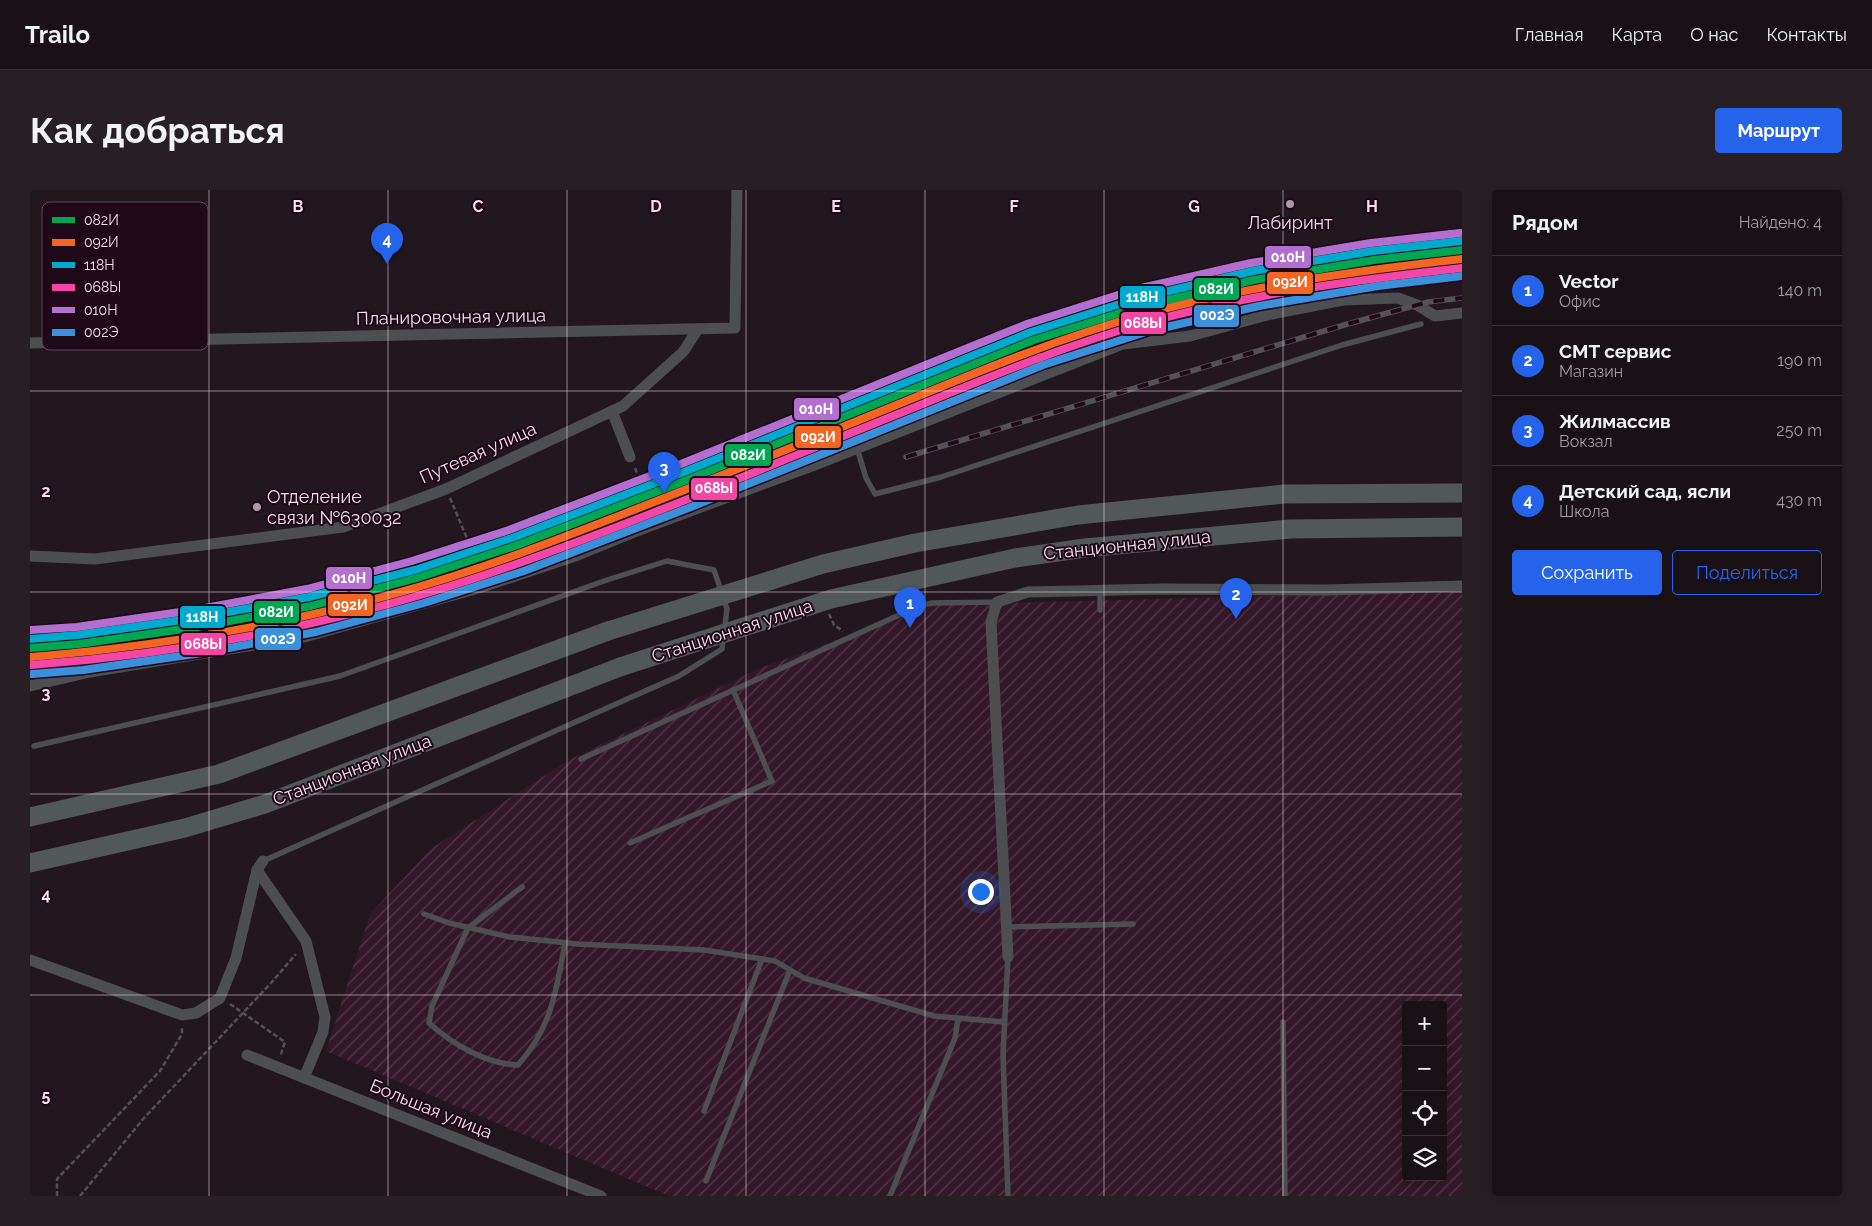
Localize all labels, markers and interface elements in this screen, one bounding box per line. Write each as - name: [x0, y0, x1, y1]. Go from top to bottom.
- text: Trailo: [25, 20, 90, 49]
- text: Главная: [1515, 24, 1583, 45]
- text: Карта: [1611, 24, 1662, 45]
- text: О нас: [1690, 24, 1738, 45]
- text: Контакты: [1766, 24, 1847, 45]
- button: Маршрут: [1715, 108, 1842, 153]
- text: Как добраться: [30, 110, 285, 151]
- text: B: [293, 197, 304, 216]
- text: C: [473, 197, 484, 216]
- text: D: [650, 197, 662, 216]
- text: E: [831, 197, 841, 216]
- text: F: [1009, 197, 1019, 216]
- text: G: [1188, 197, 1200, 216]
- text: H: [1366, 197, 1378, 216]
- marker: Лабиринт: [1284, 198, 1296, 210]
- legend: [42, 202, 208, 350]
- text: Рядом: [1512, 210, 1578, 235]
- text: 082И: [84, 212, 119, 228]
- place label: Лабиринт: [1247, 212, 1333, 233]
- text: Найдено: 4: [1739, 213, 1822, 232]
- pin: 4: [371, 223, 403, 264]
- text: 092И: [84, 234, 119, 250]
- line badge: 010Н: [1264, 245, 1312, 269]
- text: 010Н: [1271, 249, 1305, 265]
- text: 118Н: [84, 257, 115, 273]
- text: Vector: [1559, 270, 1619, 292]
- line badge: 092И: [1266, 271, 1314, 295]
- text: 092И: [1272, 274, 1308, 290]
- line badge: 082И: [1193, 277, 1240, 301]
- text: 068Ы: [84, 279, 121, 295]
- text: 082И: [1198, 281, 1234, 297]
- text: 1: [1524, 281, 1532, 300]
- text: 140 m: [1778, 281, 1822, 300]
- line badge: 118Н: [1119, 285, 1166, 309]
- text: 118Н: [1126, 289, 1158, 305]
- text: Офис: [1559, 292, 1600, 311]
- text: 010Н: [84, 302, 117, 318]
- street label: Планировочная улица: [356, 304, 546, 329]
- line badge: 002Э: [1193, 304, 1240, 328]
- text: 002Э: [1199, 307, 1235, 323]
- line badge: 068Ы: [1120, 311, 1167, 335]
- text: 068Ы: [1124, 315, 1162, 331]
- text: 002Э: [84, 324, 118, 340]
- text: СМТ сервис: [1559, 340, 1671, 362]
- text: 2: [1523, 351, 1533, 370]
- text: 190 m: [1777, 351, 1822, 370]
- text: Магазин: [1559, 362, 1623, 381]
- line badge: 010Н: [793, 397, 840, 421]
- text: 010Н: [799, 401, 833, 417]
- text: Жилмассив: [1559, 410, 1671, 432]
- street label: Путевая улица: [416, 417, 539, 488]
- text: 3: [1524, 421, 1532, 440]
- text: 250 m: [1776, 421, 1822, 440]
- line badge: 092И: [794, 425, 842, 449]
- text: 092И: [800, 429, 836, 445]
- text: Вокзал: [1559, 432, 1613, 451]
- line badge: 082И: [724, 443, 772, 467]
- text: 082И: [730, 447, 766, 463]
- pin: 3: [648, 452, 680, 493]
- line badge: 068Ы: [690, 477, 738, 501]
- text: 068Ы: [695, 480, 733, 496]
- text: Детский сад, ясли: [1559, 480, 1731, 502]
- text: 2: [41, 482, 51, 501]
- place label: Отделение связи №630032: [267, 486, 401, 528]
- text: 4: [1523, 491, 1533, 510]
- text: 430 m: [1776, 491, 1822, 510]
- marker: Отделение связи №630032: [251, 501, 263, 513]
- text: Школа: [1559, 502, 1609, 521]
- street label: Станционная улица: [1042, 525, 1212, 564]
- button: Сохранить: [1512, 550, 1662, 595]
- button: Поделиться: [1672, 550, 1822, 595]
- line badge: 010Н: [325, 566, 373, 590]
- text: 010Н: [332, 570, 366, 586]
- pin: 2: [1220, 578, 1252, 619]
- pin: 1: [894, 587, 926, 628]
- line badge: 092И: [327, 593, 374, 617]
- street label: Станционная улица: [649, 595, 815, 666]
- text: 092И: [332, 597, 368, 613]
- line badge: 082И: [253, 600, 300, 624]
- text: 082И: [258, 604, 294, 620]
- line badge: 118Н: [179, 605, 226, 629]
- text: 118Н: [186, 609, 218, 625]
- line badge: 002Э: [254, 627, 302, 651]
- text: 002Э: [260, 631, 296, 647]
- line badge: 068Ы: [180, 632, 227, 656]
- text: 068Ы: [184, 636, 222, 652]
- text: 3: [42, 684, 51, 703]
- street label: Станционная улица: [270, 730, 434, 809]
- your location: [968, 879, 994, 905]
- text: 4: [41, 885, 51, 904]
- map controls: [1402, 1001, 1447, 1181]
- button: +: [1402, 1001, 1447, 1046]
- button: −: [1402, 1046, 1447, 1091]
- street label: Большая улица: [367, 1074, 495, 1143]
- text: 5: [42, 1086, 51, 1105]
- button: locate: [1402, 1091, 1447, 1136]
- button: layers: [1402, 1136, 1447, 1181]

